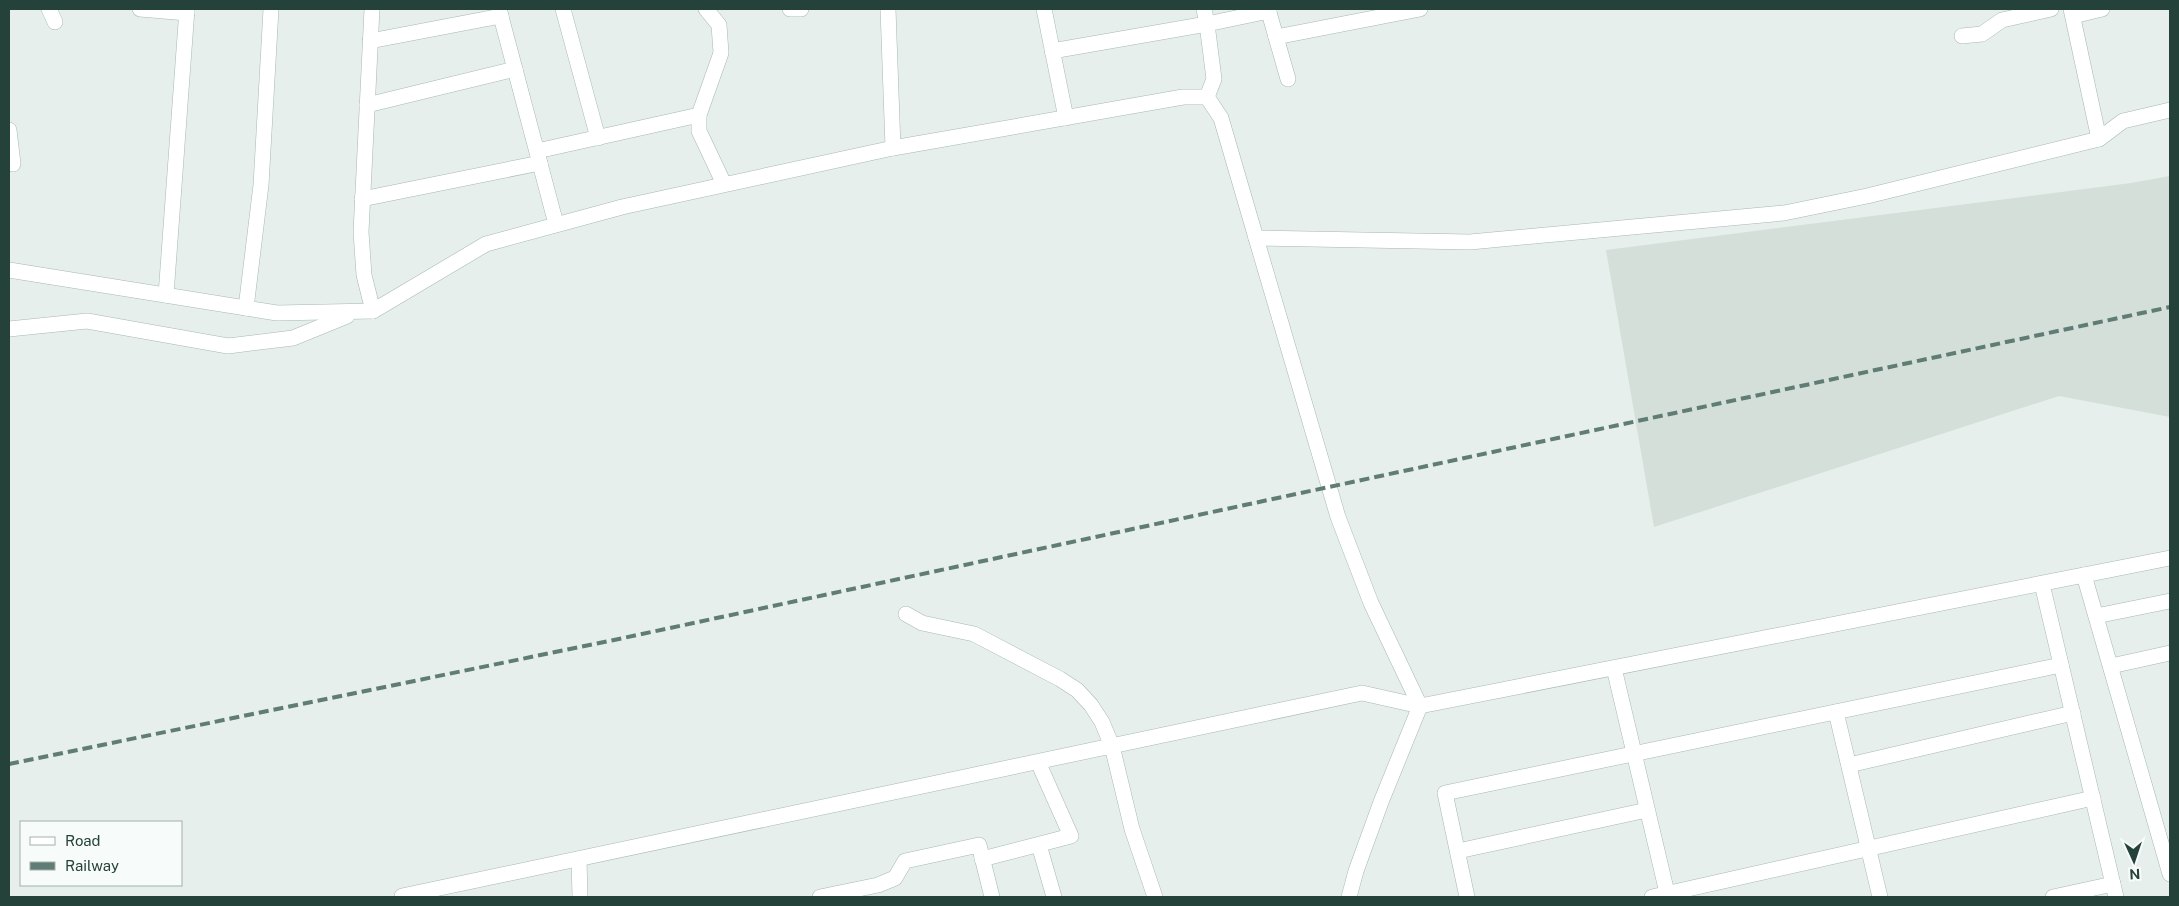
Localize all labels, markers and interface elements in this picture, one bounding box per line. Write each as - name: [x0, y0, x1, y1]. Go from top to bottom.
- legend: [20, 821, 182, 886]
- text: Road: [65, 832, 101, 849]
- north arrow: [2109, 836, 2159, 886]
- text: Railway: [65, 857, 119, 874]
- text: N: [2129, 866, 2141, 882]

